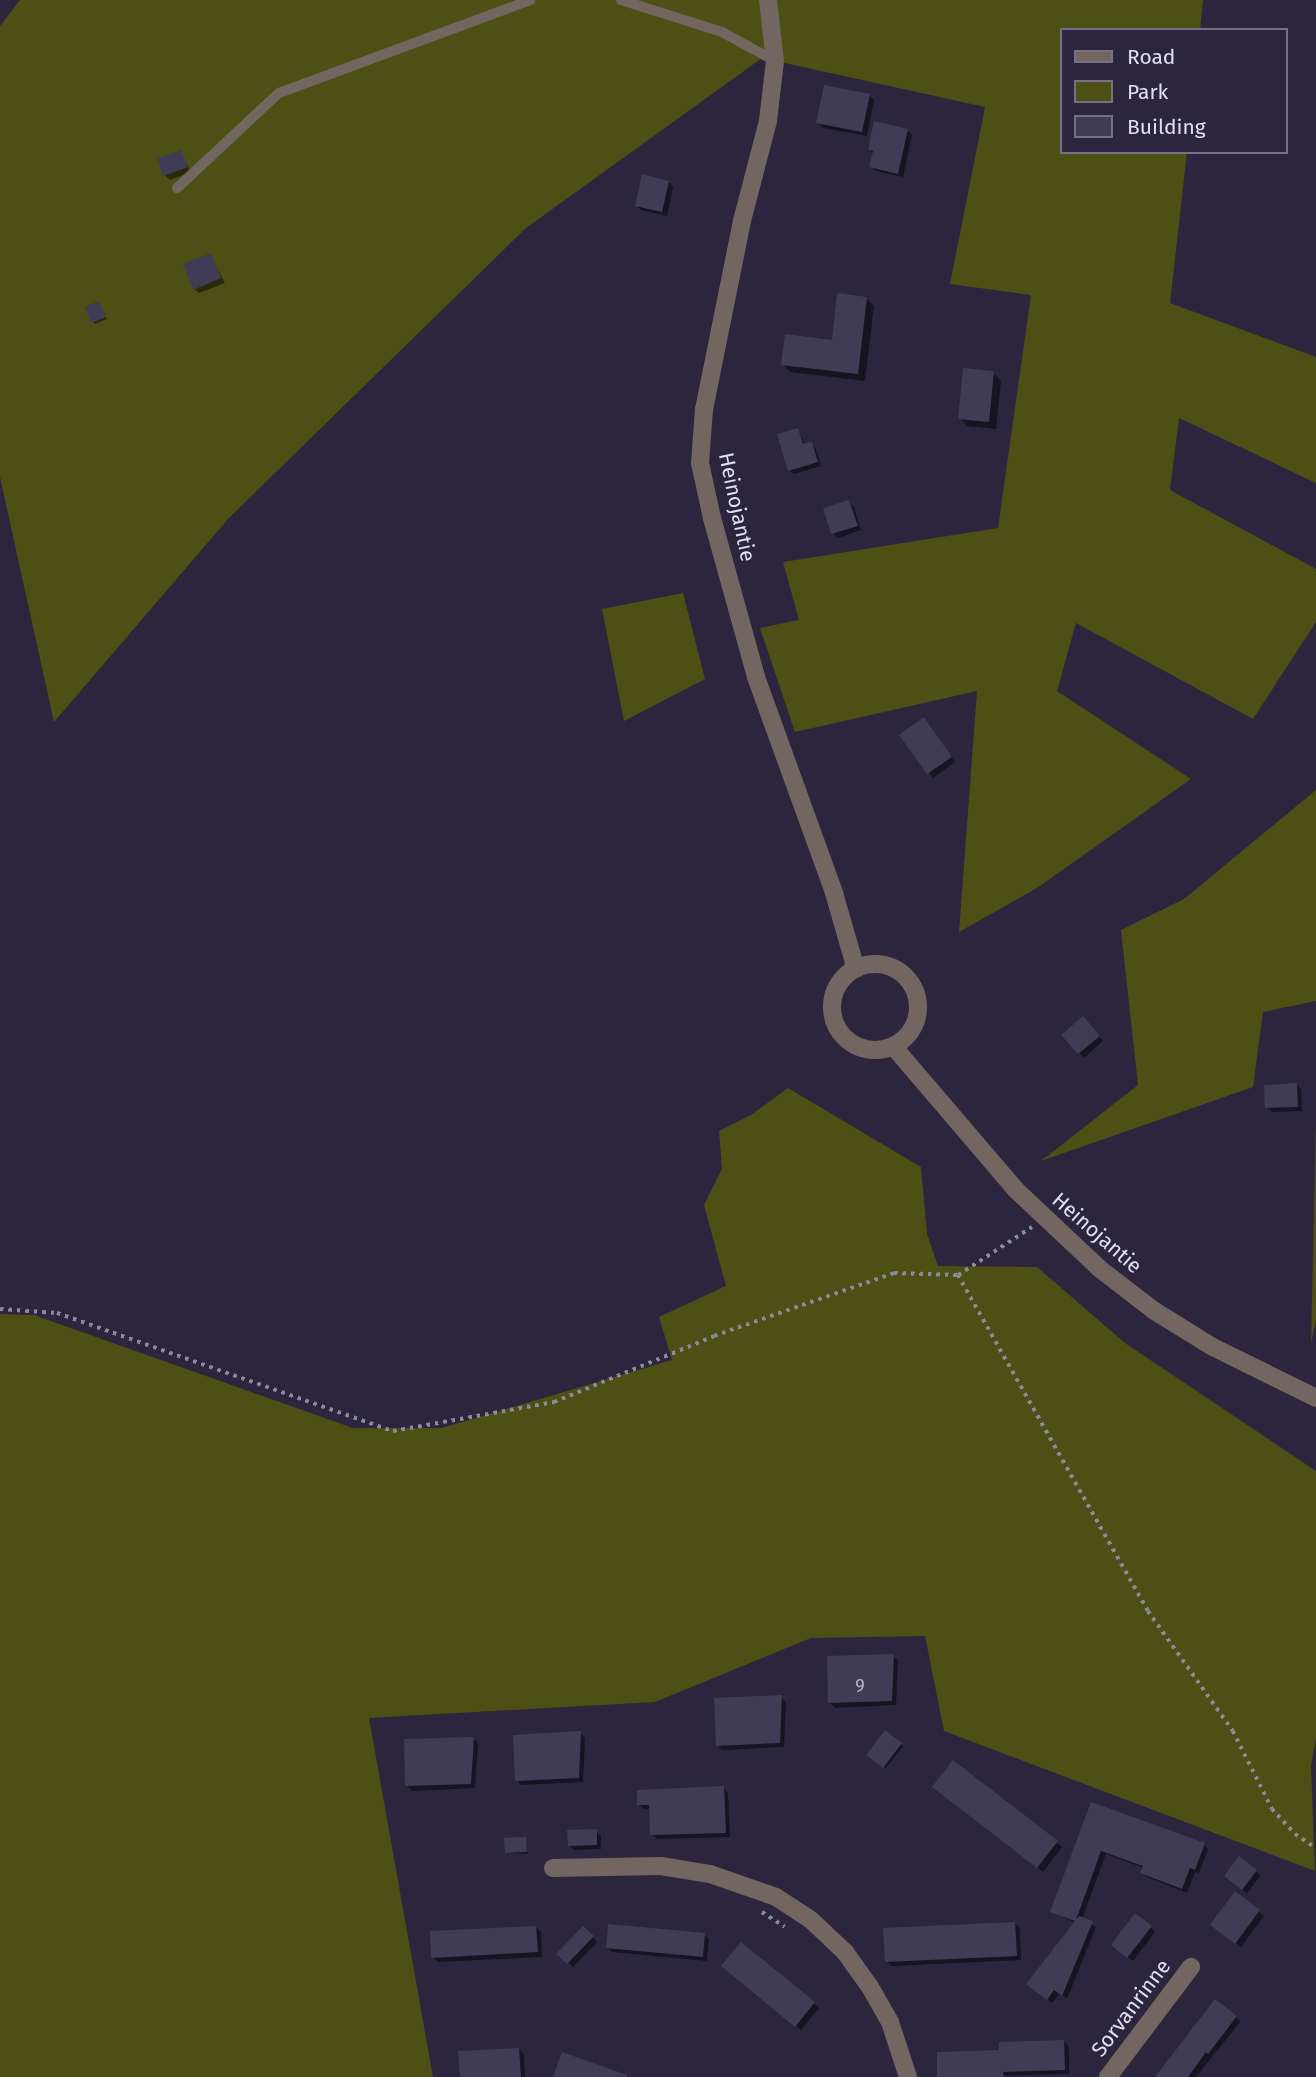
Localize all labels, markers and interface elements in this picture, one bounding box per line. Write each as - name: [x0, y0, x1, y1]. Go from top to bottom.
- legend: [1060, 28, 1288, 154]
- text: Road: [1127, 44, 1175, 70]
- text: Park: [1127, 79, 1168, 105]
- text: Building: [1127, 114, 1206, 140]
- street label: Heinojantie: [713, 450, 761, 564]
- street label: Heinojantie: [1047, 1187, 1147, 1279]
- house number: 9: [855, 1675, 865, 1697]
- street label: Sorvanrinne: [1086, 1954, 1176, 2062]

